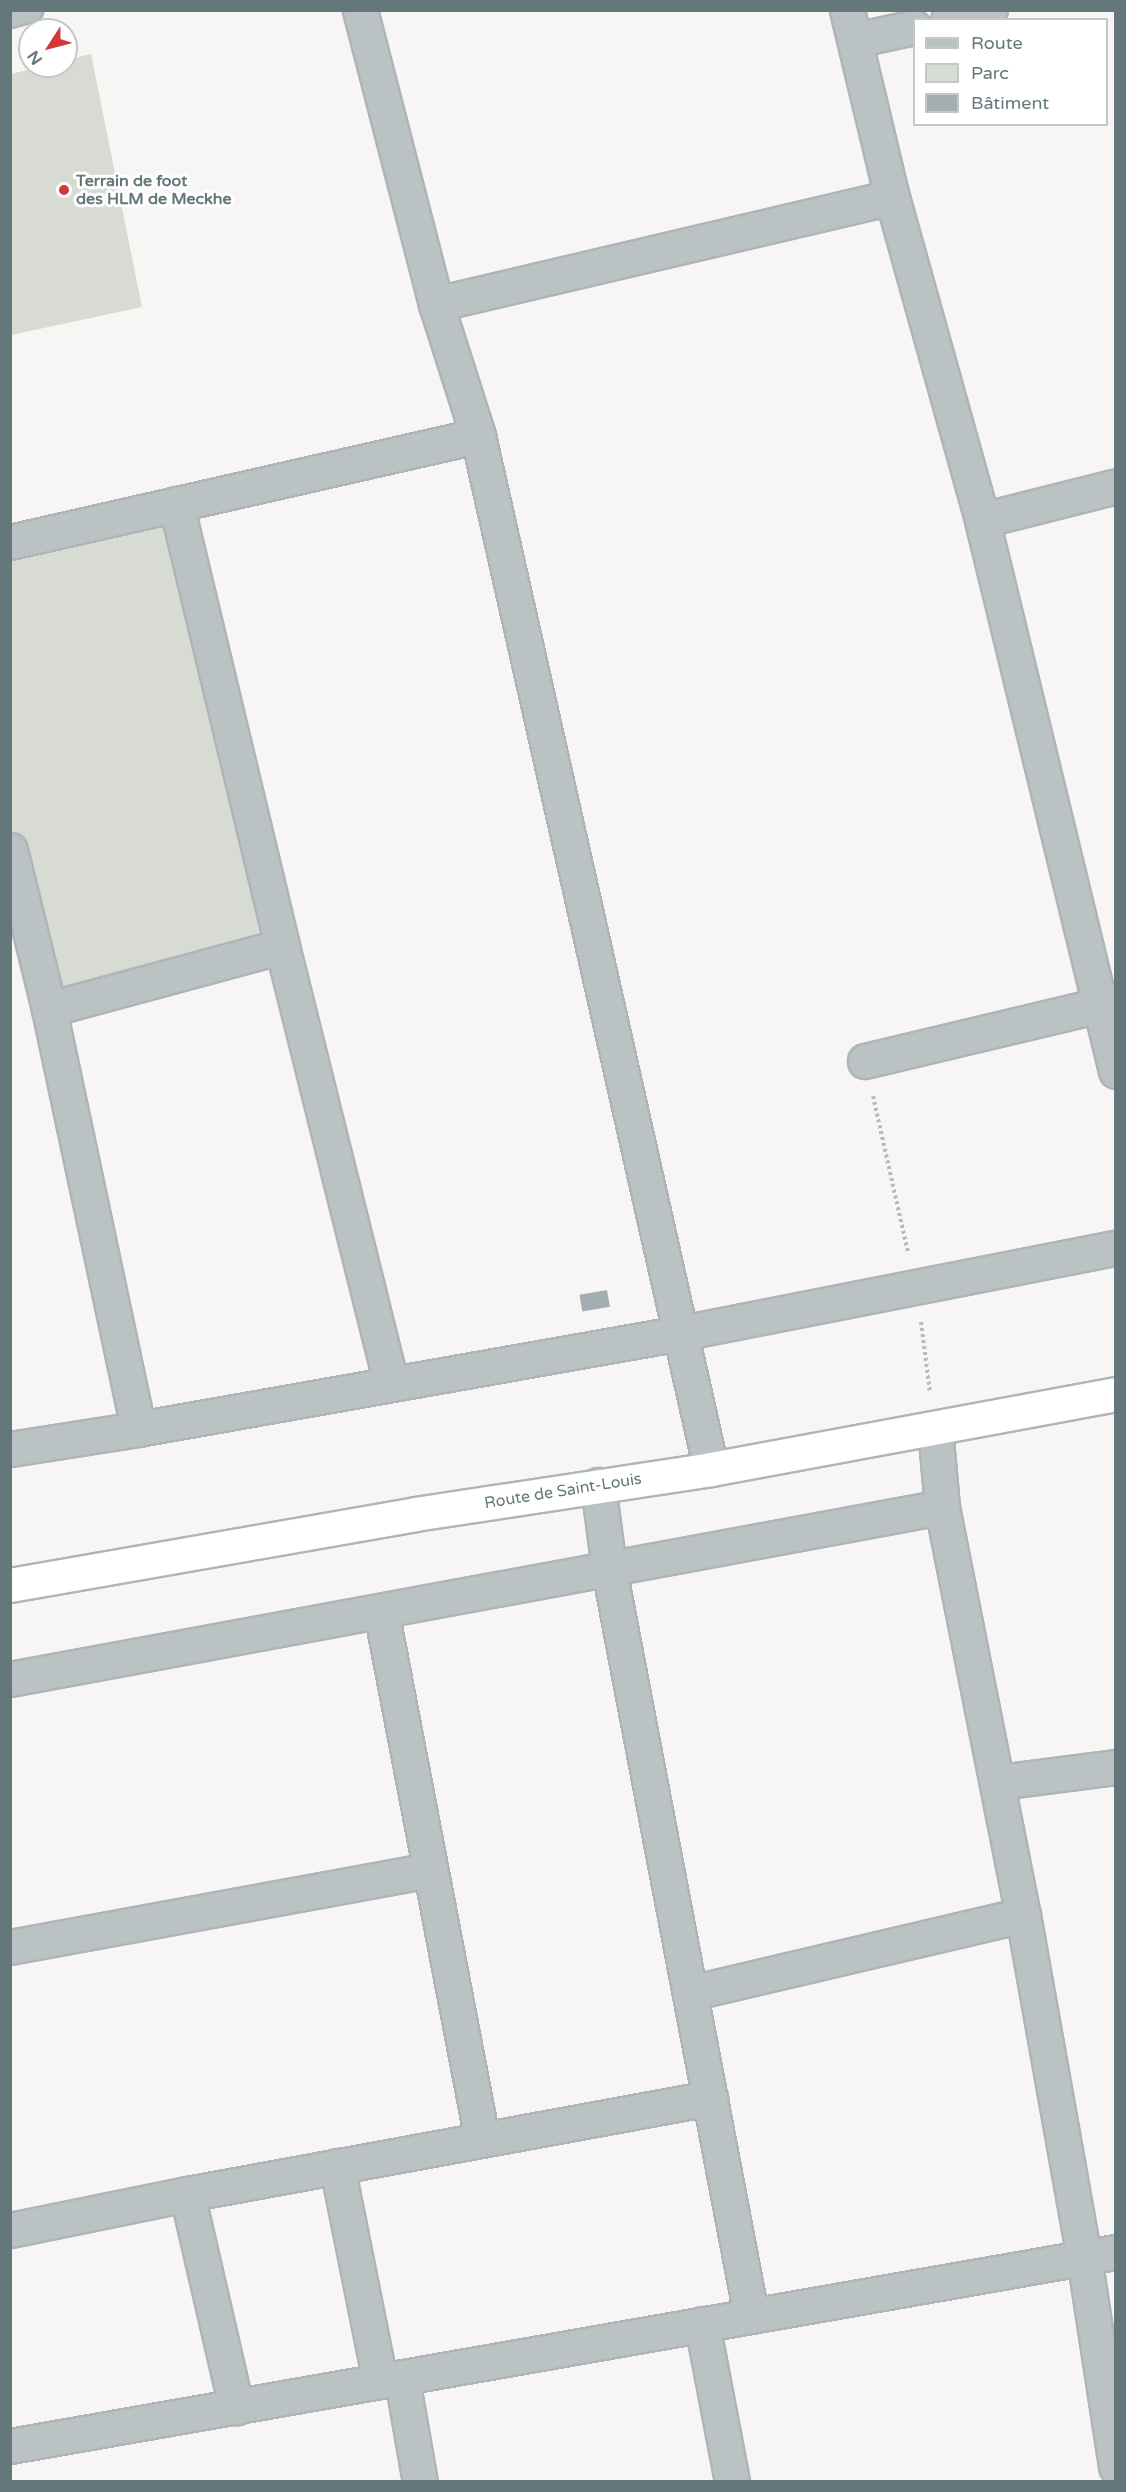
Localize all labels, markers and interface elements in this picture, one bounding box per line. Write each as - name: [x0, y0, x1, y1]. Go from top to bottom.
- north arrow: [18, 18, 78, 78]
- legend: [913, 18, 1108, 126]
- text: Route: [971, 32, 1023, 54]
- text: N: [23, 46, 47, 68]
- text: Parc: [971, 62, 1009, 84]
- text: Bâtiment: [971, 92, 1049, 114]
- place label: Terrain de foot des HLM de Meckhe: [76, 171, 232, 209]
- marker: Terrain de foot des HLM de Meckhe: [57, 183, 71, 197]
- street label: Route de Saint-Louis: [483, 1469, 643, 1513]

